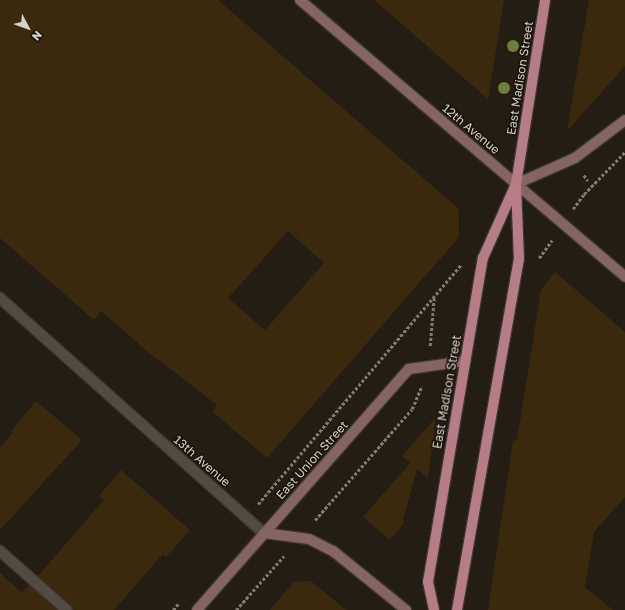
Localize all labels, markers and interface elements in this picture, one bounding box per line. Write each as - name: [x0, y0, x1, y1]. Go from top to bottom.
- north arrow: [8, 8, 48, 48]
- street label: East Madison Street: [504, 20, 536, 136]
- text: N: [30, 29, 45, 44]
- street label: 12th Avenue: [439, 101, 503, 157]
- street label: East Madison Street: [430, 334, 464, 450]
- street label: East Union Street: [273, 418, 351, 502]
- street label: 13th Avenue: [171, 432, 233, 490]

